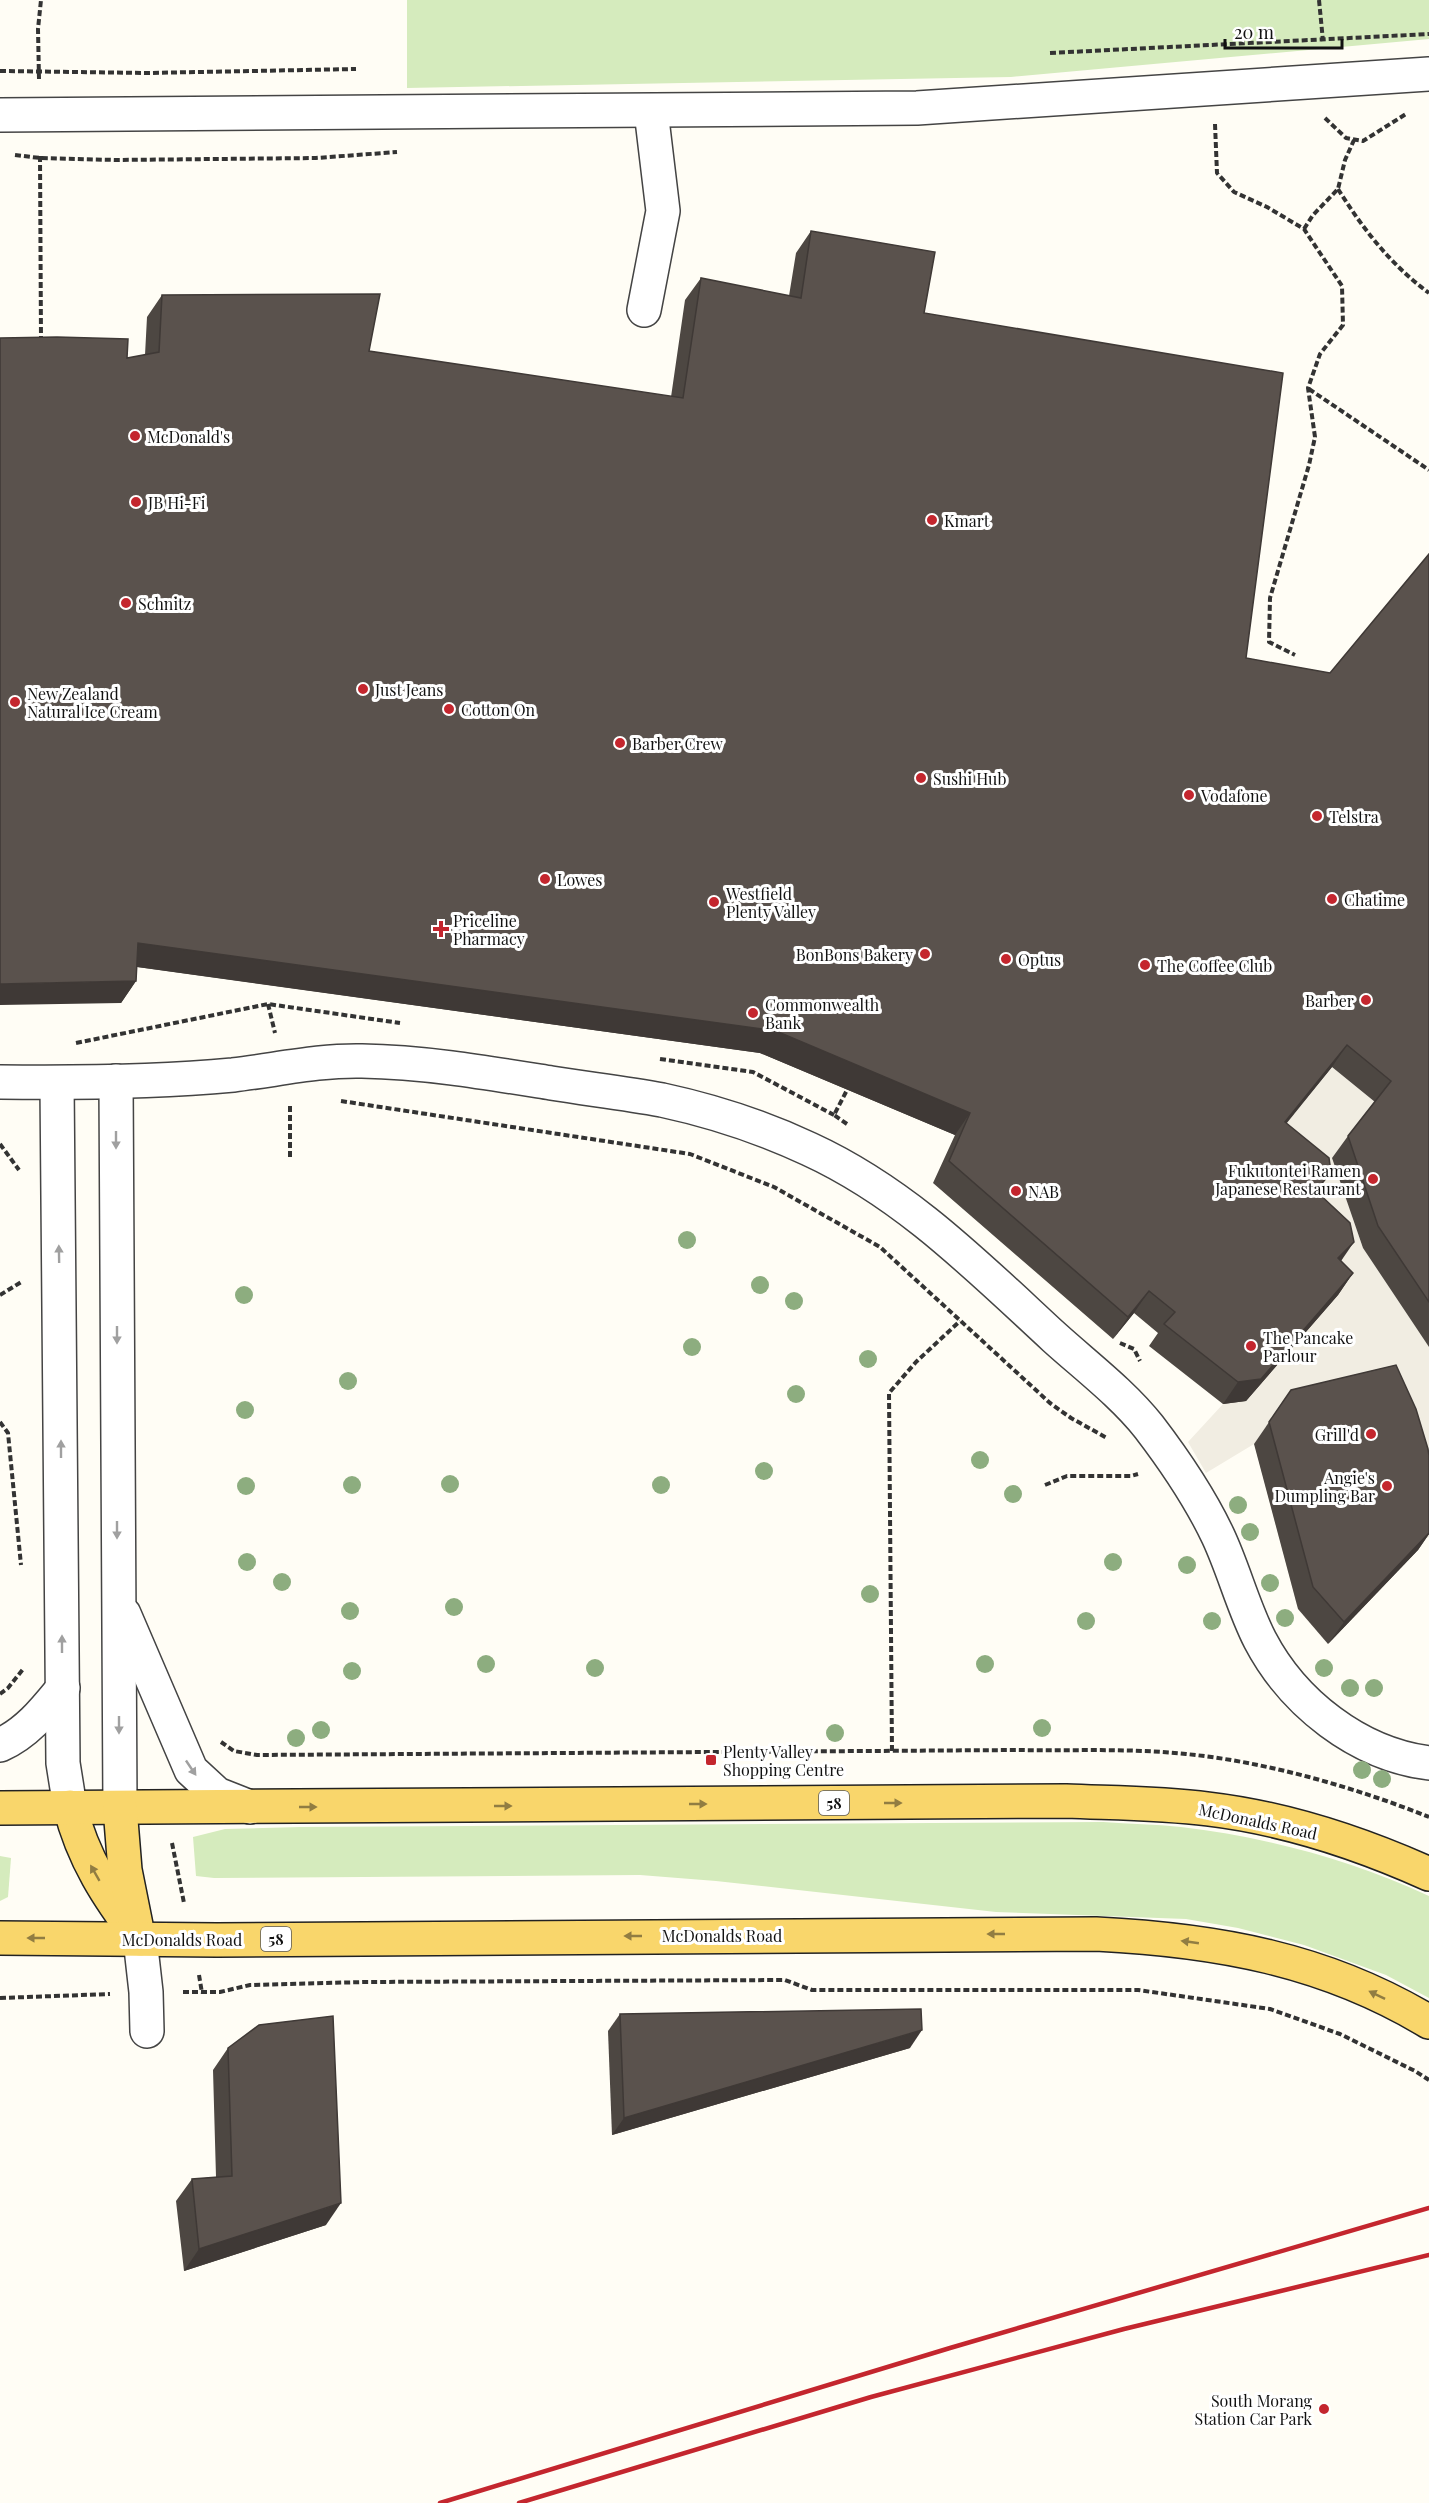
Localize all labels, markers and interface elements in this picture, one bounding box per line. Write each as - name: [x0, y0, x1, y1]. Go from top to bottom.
- scale bar: [1225, 12, 1342, 50]
- text: 20 m: [1234, 20, 1274, 44]
- place label: McDonald's: [147, 426, 230, 447]
- marker: McDonald's: [128, 429, 142, 443]
- place label: JB Hi-Fi: [147, 492, 206, 513]
- marker: JB Hi-Fi: [129, 495, 143, 509]
- place label: Kmart: [944, 510, 990, 531]
- marker: Kmart: [925, 513, 939, 527]
- place label: Schnitz: [138, 593, 192, 614]
- marker: Schnitz: [119, 596, 133, 610]
- place label: Just Jeans: [374, 679, 444, 700]
- marker: Just Jeans: [356, 682, 370, 696]
- place label: New Zealand Natural Ice Cream: [27, 683, 158, 722]
- marker: New Zealand Natural Ice Cream: [8, 695, 22, 709]
- place label: Cotton On: [461, 699, 536, 720]
- marker: Cotton On: [442, 702, 456, 716]
- place label: Barber Crew: [632, 733, 723, 754]
- marker: Barber Crew: [613, 736, 627, 750]
- place label: Sushi Hub: [933, 768, 1006, 789]
- marker: Sushi Hub: [914, 771, 928, 785]
- place label: Vodafone: [1200, 785, 1268, 806]
- marker: Vodafone: [1182, 788, 1196, 802]
- place label: Telstra: [1329, 806, 1379, 827]
- marker: Telstra: [1310, 809, 1324, 823]
- place label: Lowes: [557, 869, 603, 890]
- marker: Lowes: [538, 872, 552, 886]
- place label: Westfield Plenty Valley: [725, 883, 816, 922]
- place label: Chatime: [1344, 889, 1405, 910]
- marker: Chatime: [1325, 892, 1339, 906]
- marker: Westfield Plenty Valley: [707, 895, 721, 909]
- place label: Priceline Pharmacy: [453, 910, 525, 949]
- marker: Priceline Pharmacy: [434, 922, 448, 936]
- place label: BonBons Bakery: [796, 944, 913, 965]
- marker: BonBons Bakery: [918, 947, 932, 961]
- place label: Optus: [1018, 949, 1061, 970]
- marker: Optus: [999, 952, 1013, 966]
- place label: The Coffee Club: [1157, 955, 1272, 976]
- marker: The Coffee Club: [1138, 958, 1152, 972]
- place label: Barber: [1305, 990, 1354, 1011]
- marker: Barber: [1359, 993, 1373, 1007]
- place label: Commonwealth Bank: [765, 994, 880, 1033]
- marker: Commonwealth Bank: [746, 1006, 760, 1020]
- one-way arrow: [111, 1130, 121, 1149]
- place label: Fukutontei Ramen Japanese Restaurant: [1214, 1160, 1361, 1199]
- marker: Fukutontei Ramen Japanese Restaurant: [1366, 1172, 1380, 1186]
- place label: NAB: [1028, 1181, 1059, 1202]
- marker: NAB: [1009, 1184, 1023, 1198]
- one-way arrow: [54, 1244, 64, 1263]
- one-way arrow: [112, 1325, 122, 1344]
- place label: The Pancake Parlour: [1263, 1327, 1353, 1366]
- marker: The Pancake Parlour: [1244, 1339, 1258, 1353]
- place label: Grill'd: [1315, 1424, 1359, 1445]
- marker: Grill'd: [1364, 1427, 1378, 1441]
- one-way arrow: [56, 1439, 66, 1458]
- place label: Angie's Dumpling Bar: [1274, 1467, 1375, 1506]
- marker: Angie's Dumpling Bar: [1380, 1479, 1394, 1493]
- one-way arrow: [112, 1520, 122, 1539]
- one-way arrow: [58, 1634, 67, 1653]
- one-way arrow: [114, 1715, 124, 1734]
- place label: Plenty Valley Shopping Centre: [723, 1741, 844, 1780]
- marker: Plenty Valley Shopping Centre: [704, 1753, 718, 1767]
- one-way arrow: [185, 1759, 196, 1776]
- road number: 58: [819, 1791, 849, 1815]
- one-way arrow: [884, 1798, 903, 1808]
- street label: McDonalds Road: [1197, 1798, 1319, 1844]
- one-way arrow: [689, 1799, 708, 1809]
- one-way arrow: [494, 1801, 513, 1810]
- one-way arrow: [299, 1802, 318, 1812]
- one-way arrow: [90, 1864, 100, 1881]
- street label: McDonalds Road: [662, 1925, 782, 1946]
- road number: 58: [261, 1927, 291, 1951]
- street label: McDonalds Road: [122, 1929, 242, 1950]
- one-way arrow: [986, 1929, 1005, 1939]
- one-way arrow: [623, 1931, 642, 1941]
- one-way arrow: [26, 1933, 45, 1942]
- one-way arrow: [1181, 1937, 1200, 1946]
- one-way arrow: [1368, 1990, 1385, 2000]
- place label: South Morang Station Car Park: [1195, 2390, 1313, 2429]
- marker: South Morang Station Car Park: [1317, 2402, 1331, 2416]

